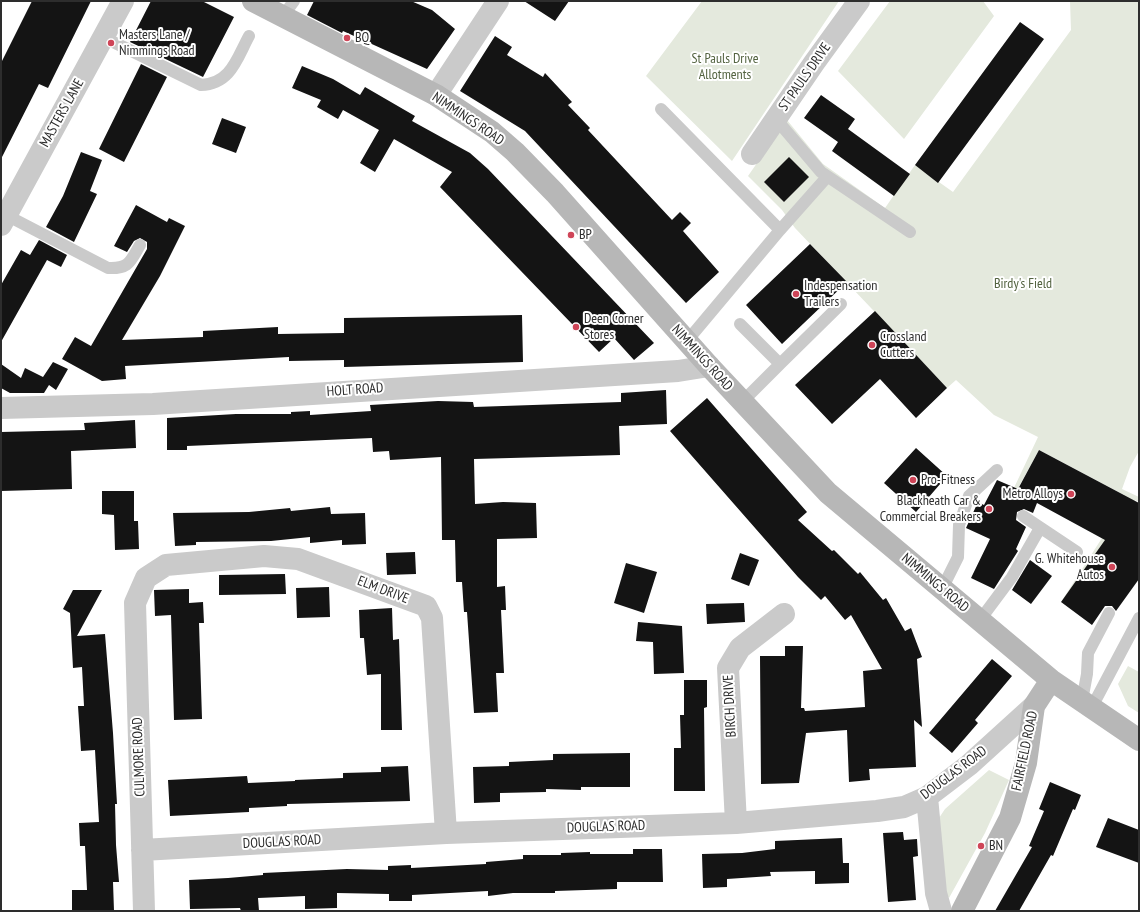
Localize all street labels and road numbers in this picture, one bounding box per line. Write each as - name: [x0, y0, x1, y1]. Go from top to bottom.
- street label: ST PAULS DRIVE: [775, 40, 835, 114]
- street label: MASTERS LANE: [36, 76, 88, 150]
- street label: NIMMINGS ROAD: [429, 89, 507, 149]
- street label: NIMMINGS ROAD: [668, 322, 736, 394]
- street label: HOLT ROAD: [326, 380, 384, 400]
- street label: NIMMINGS ROAD: [898, 550, 972, 616]
- street label: ELM DRIVE: [355, 573, 411, 607]
- street label: BIRCH DRIVE: [720, 674, 740, 738]
- street label: FAIRFIELD ROAD: [1008, 710, 1042, 792]
- street label: CULMORE ROAD: [129, 717, 149, 797]
- street label: DOUGLAS ROAD: [918, 743, 990, 803]
- street label: DOUGLAS ROAD: [567, 817, 645, 837]
- street label: DOUGLAS ROAD: [242, 832, 322, 852]

